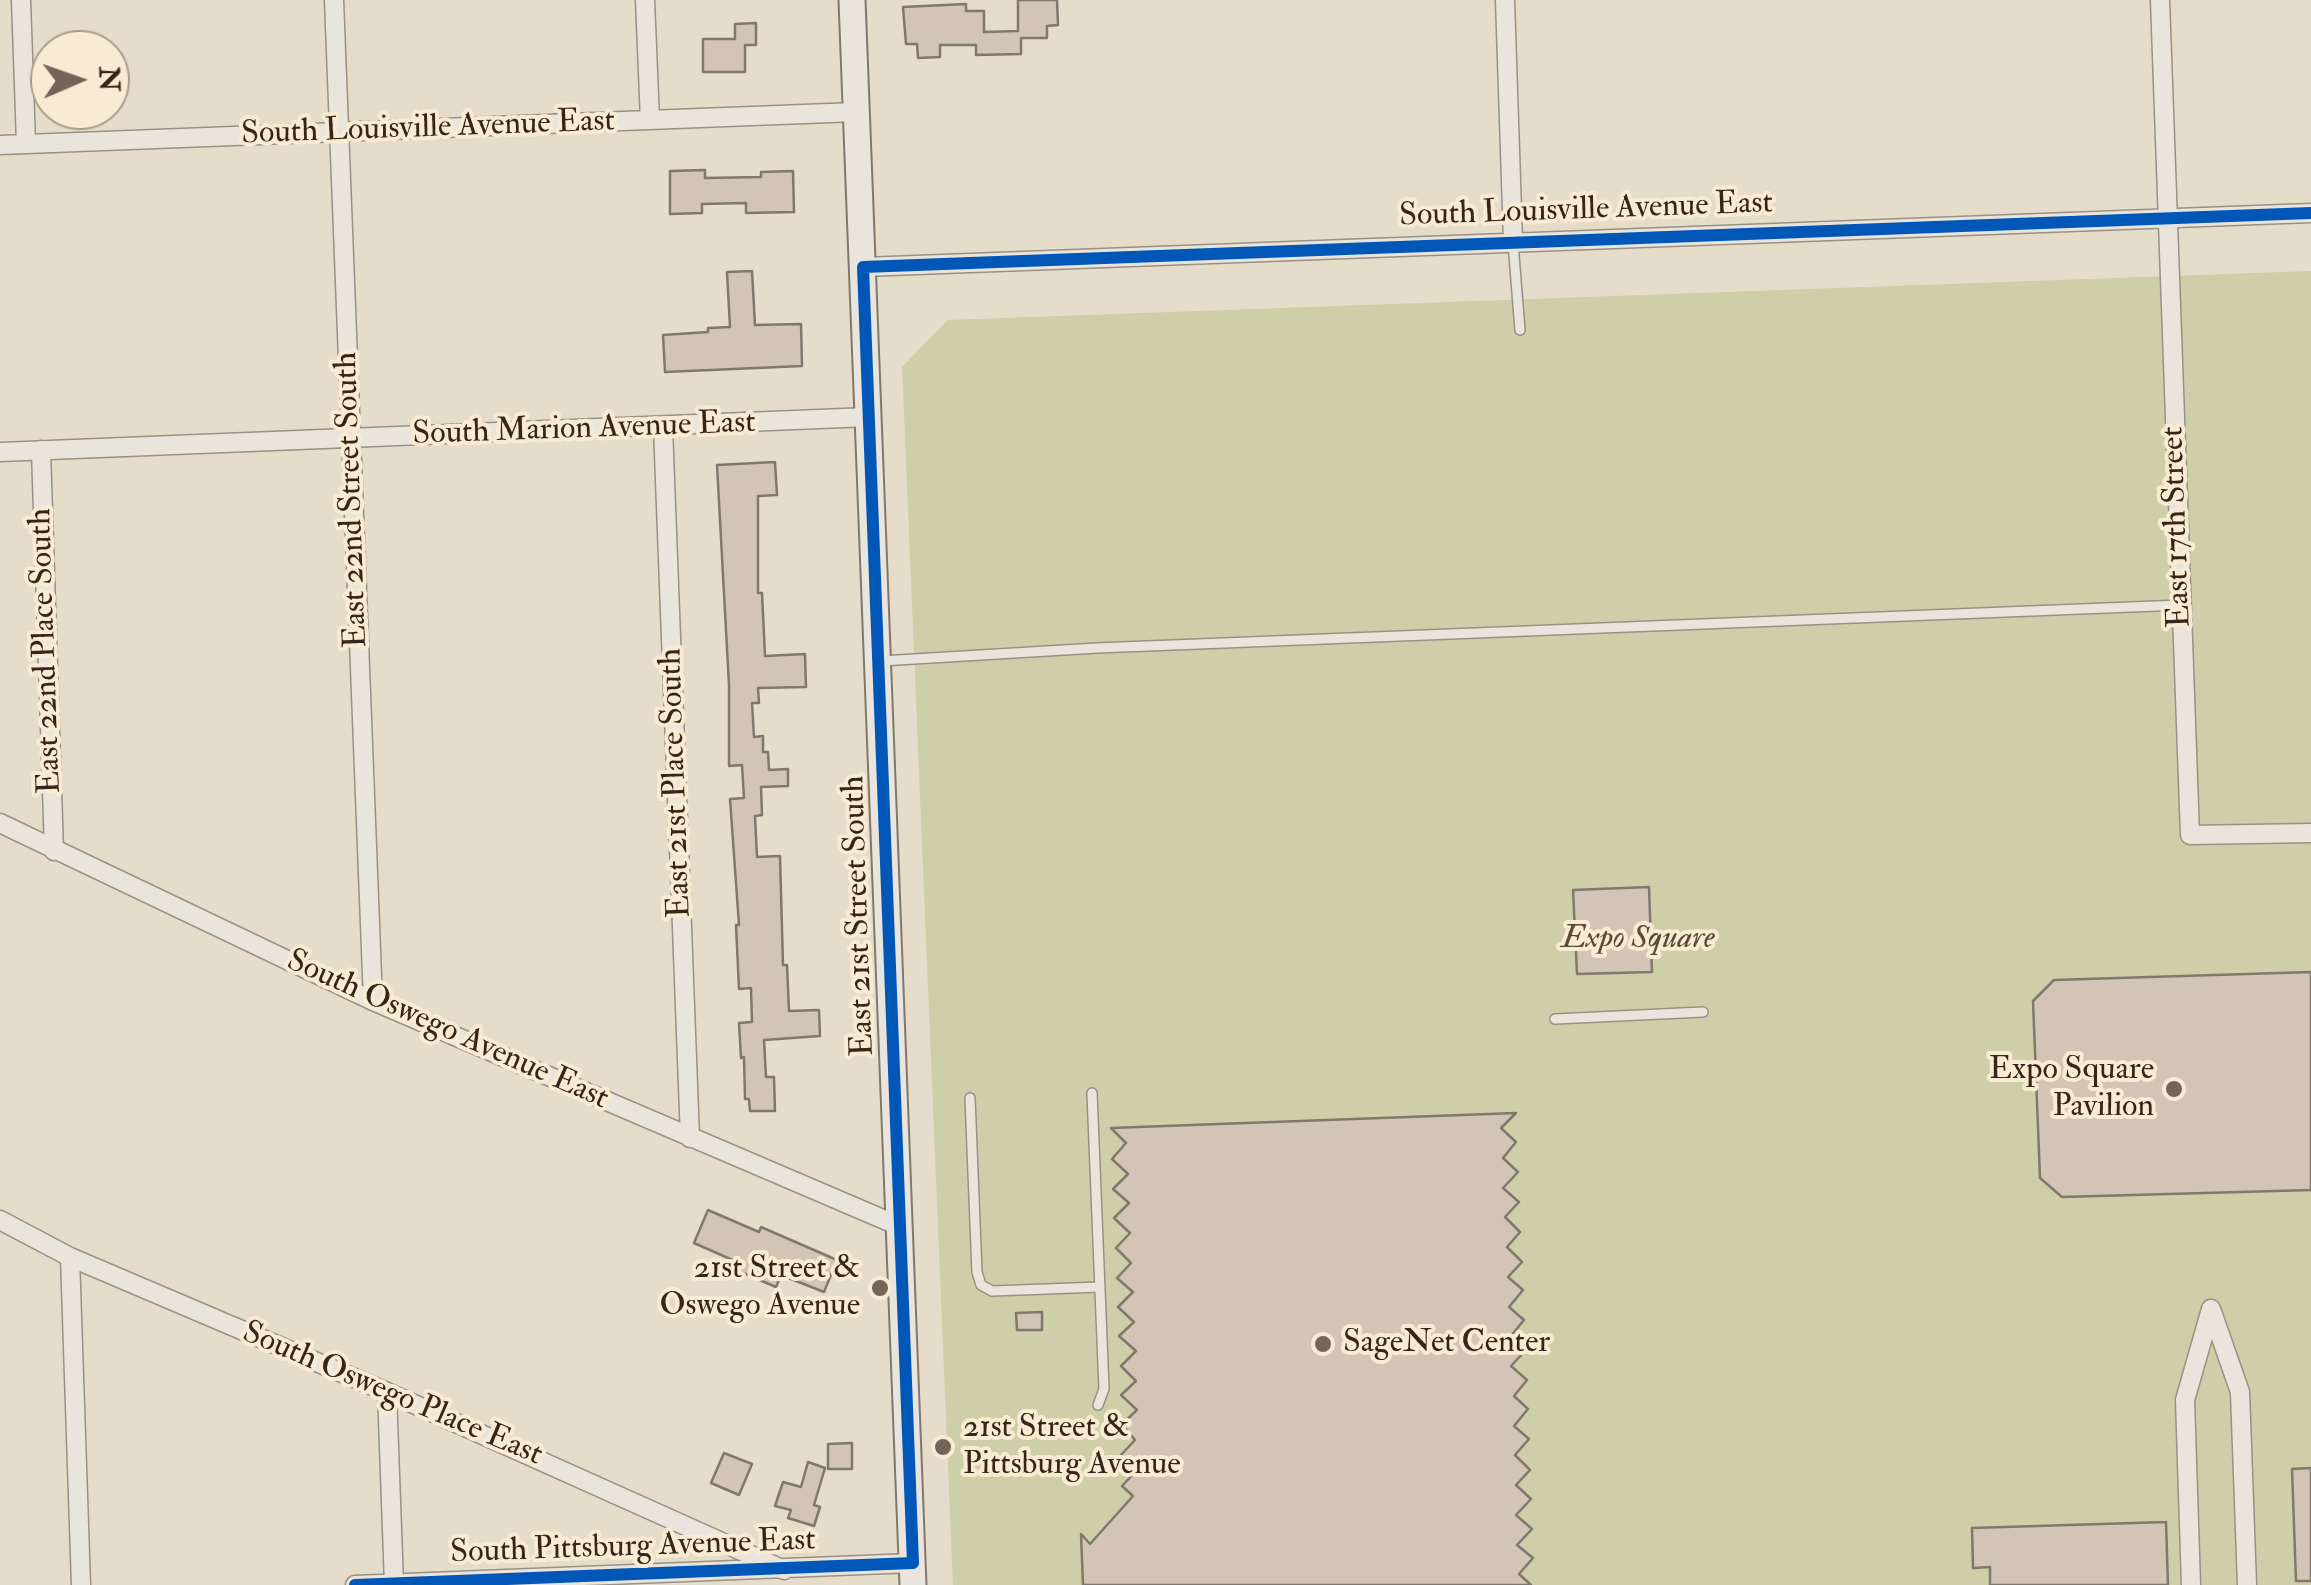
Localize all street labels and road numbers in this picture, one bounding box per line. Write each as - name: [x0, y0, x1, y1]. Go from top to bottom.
- street label: South Louisville Avenue East: [240, 103, 616, 155]
- street label: South Louisville Avenue East: [1398, 185, 1774, 237]
- street label: East 22nd Street South: [329, 351, 377, 649]
- street label: South Marion Avenue East: [412, 405, 756, 455]
- street label: East 17th Street: [2155, 426, 2201, 628]
- street label: East 22nd Place South: [23, 508, 71, 794]
- street label: East 21st Place South: [653, 647, 701, 919]
- street label: East 21st Street South: [836, 775, 884, 1057]
- street label: South Oswego Avenue East: [280, 943, 614, 1119]
- street label: South Oswego Place East: [236, 1314, 548, 1476]
- street label: South Pittsburg Avenue East: [450, 1522, 816, 1574]

